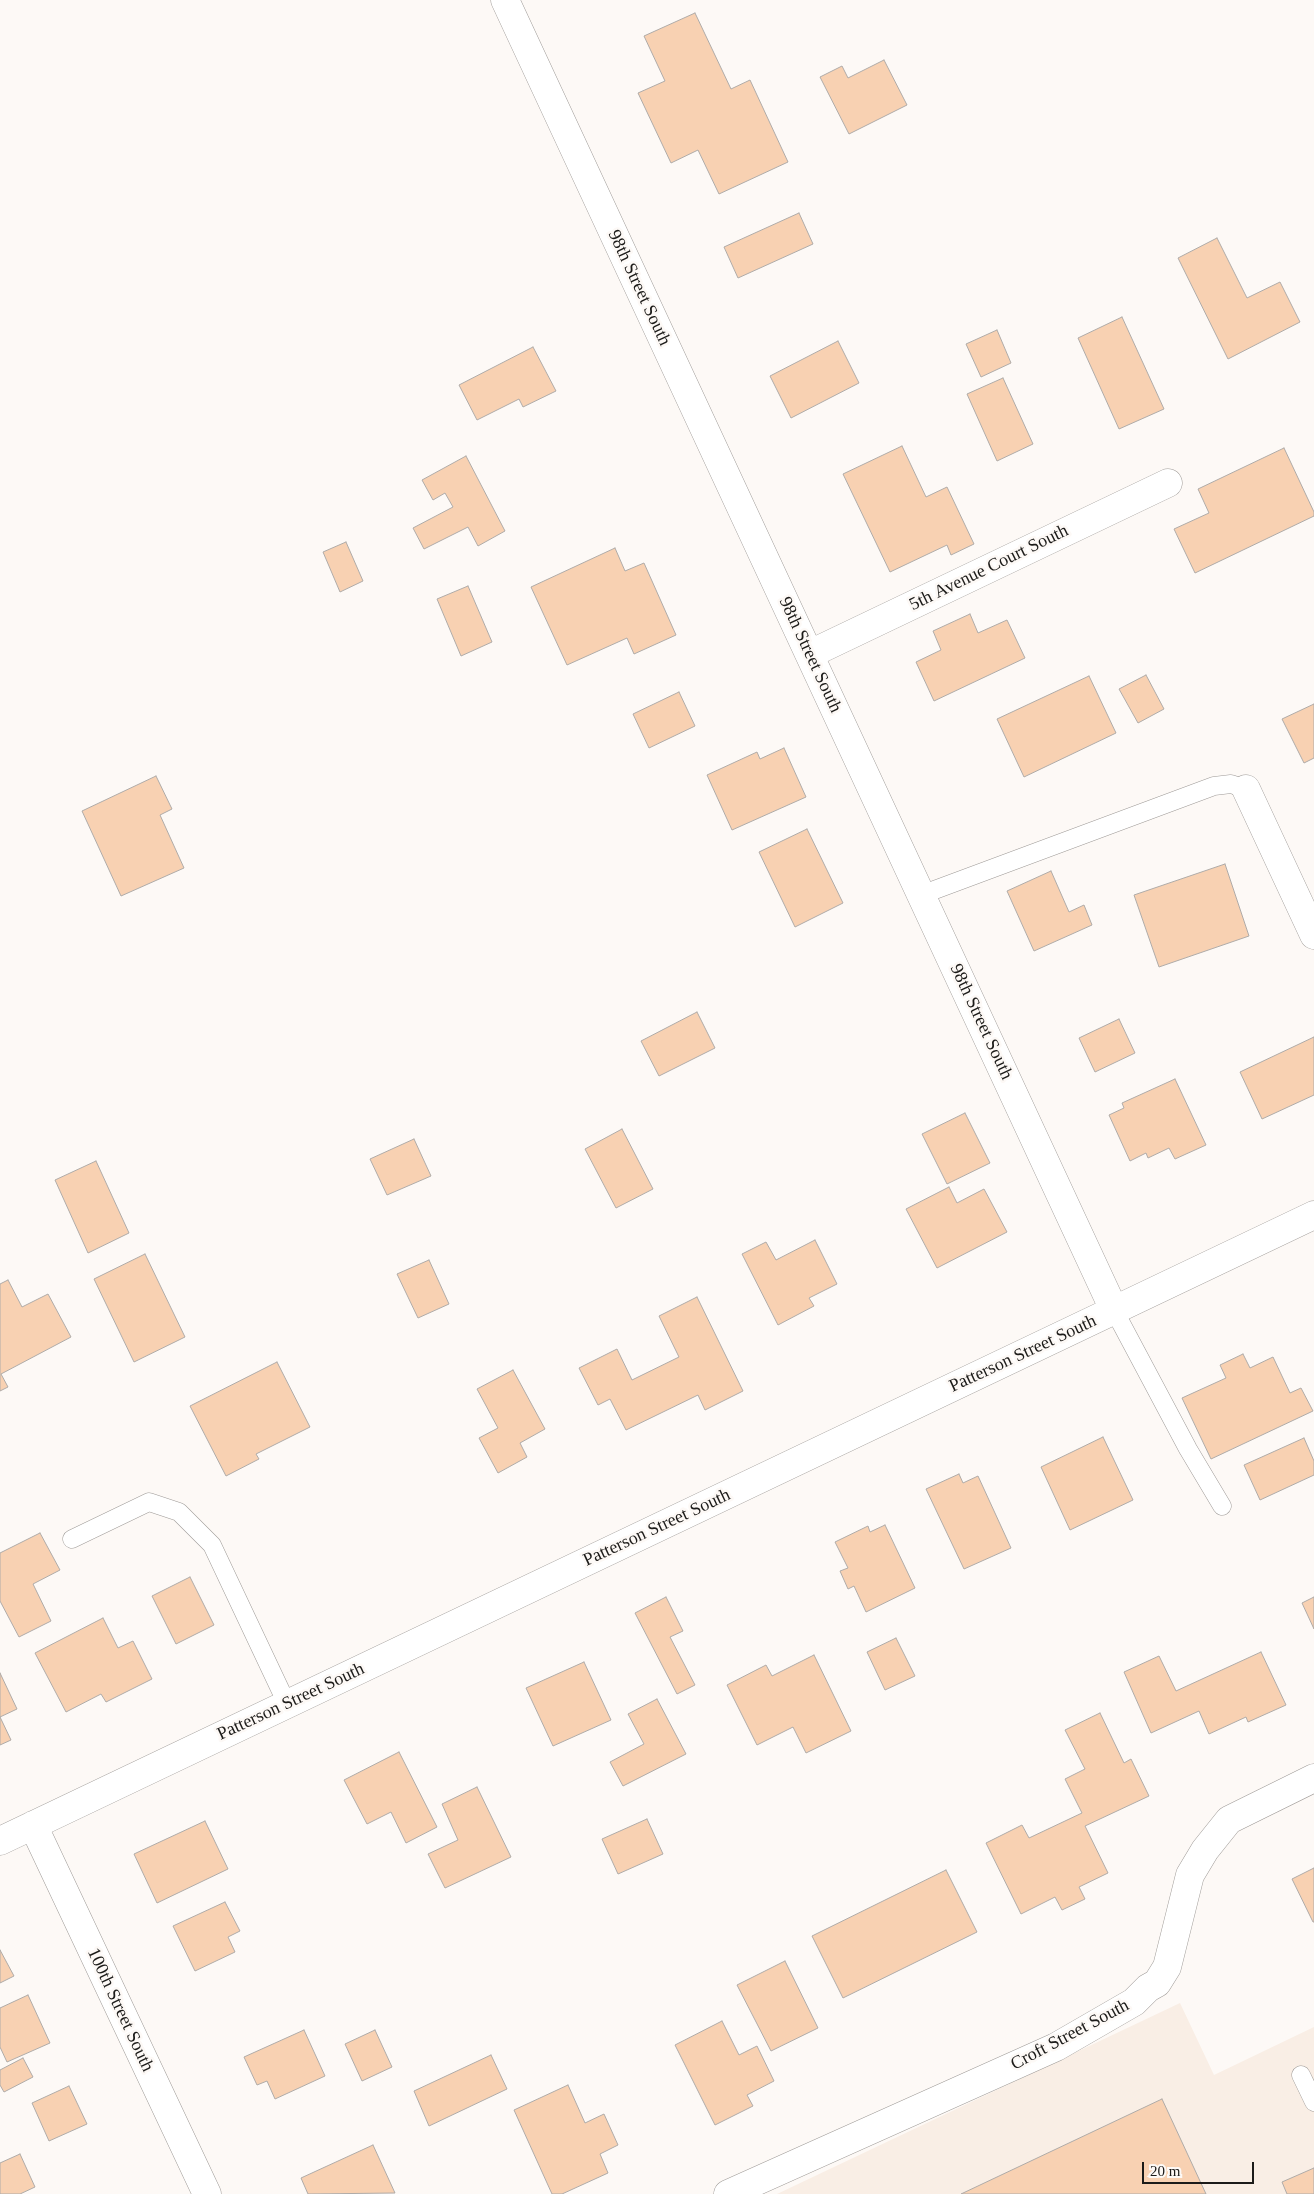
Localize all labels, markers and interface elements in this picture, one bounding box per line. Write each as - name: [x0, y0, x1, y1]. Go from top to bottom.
- street label: 98th Street South: [603, 227, 675, 349]
- street label: 5th Avenue Court South: [906, 520, 1072, 616]
- street label: 98th Street South: [774, 594, 846, 716]
- street label: 98th Street South: [945, 961, 1017, 1083]
- street label: Patterson Street South: [946, 1310, 1100, 1398]
- street label: Patterson Street South: [580, 1484, 734, 1572]
- street label: Patterson Street South: [214, 1658, 368, 1746]
- street label: 100th Street South: [82, 1945, 158, 2075]
- street label: Croft Street South: [1007, 1995, 1133, 2075]
- scale bar: [1144, 2152, 1256, 2184]
- text: 20 m: [1150, 2163, 1180, 2179]

